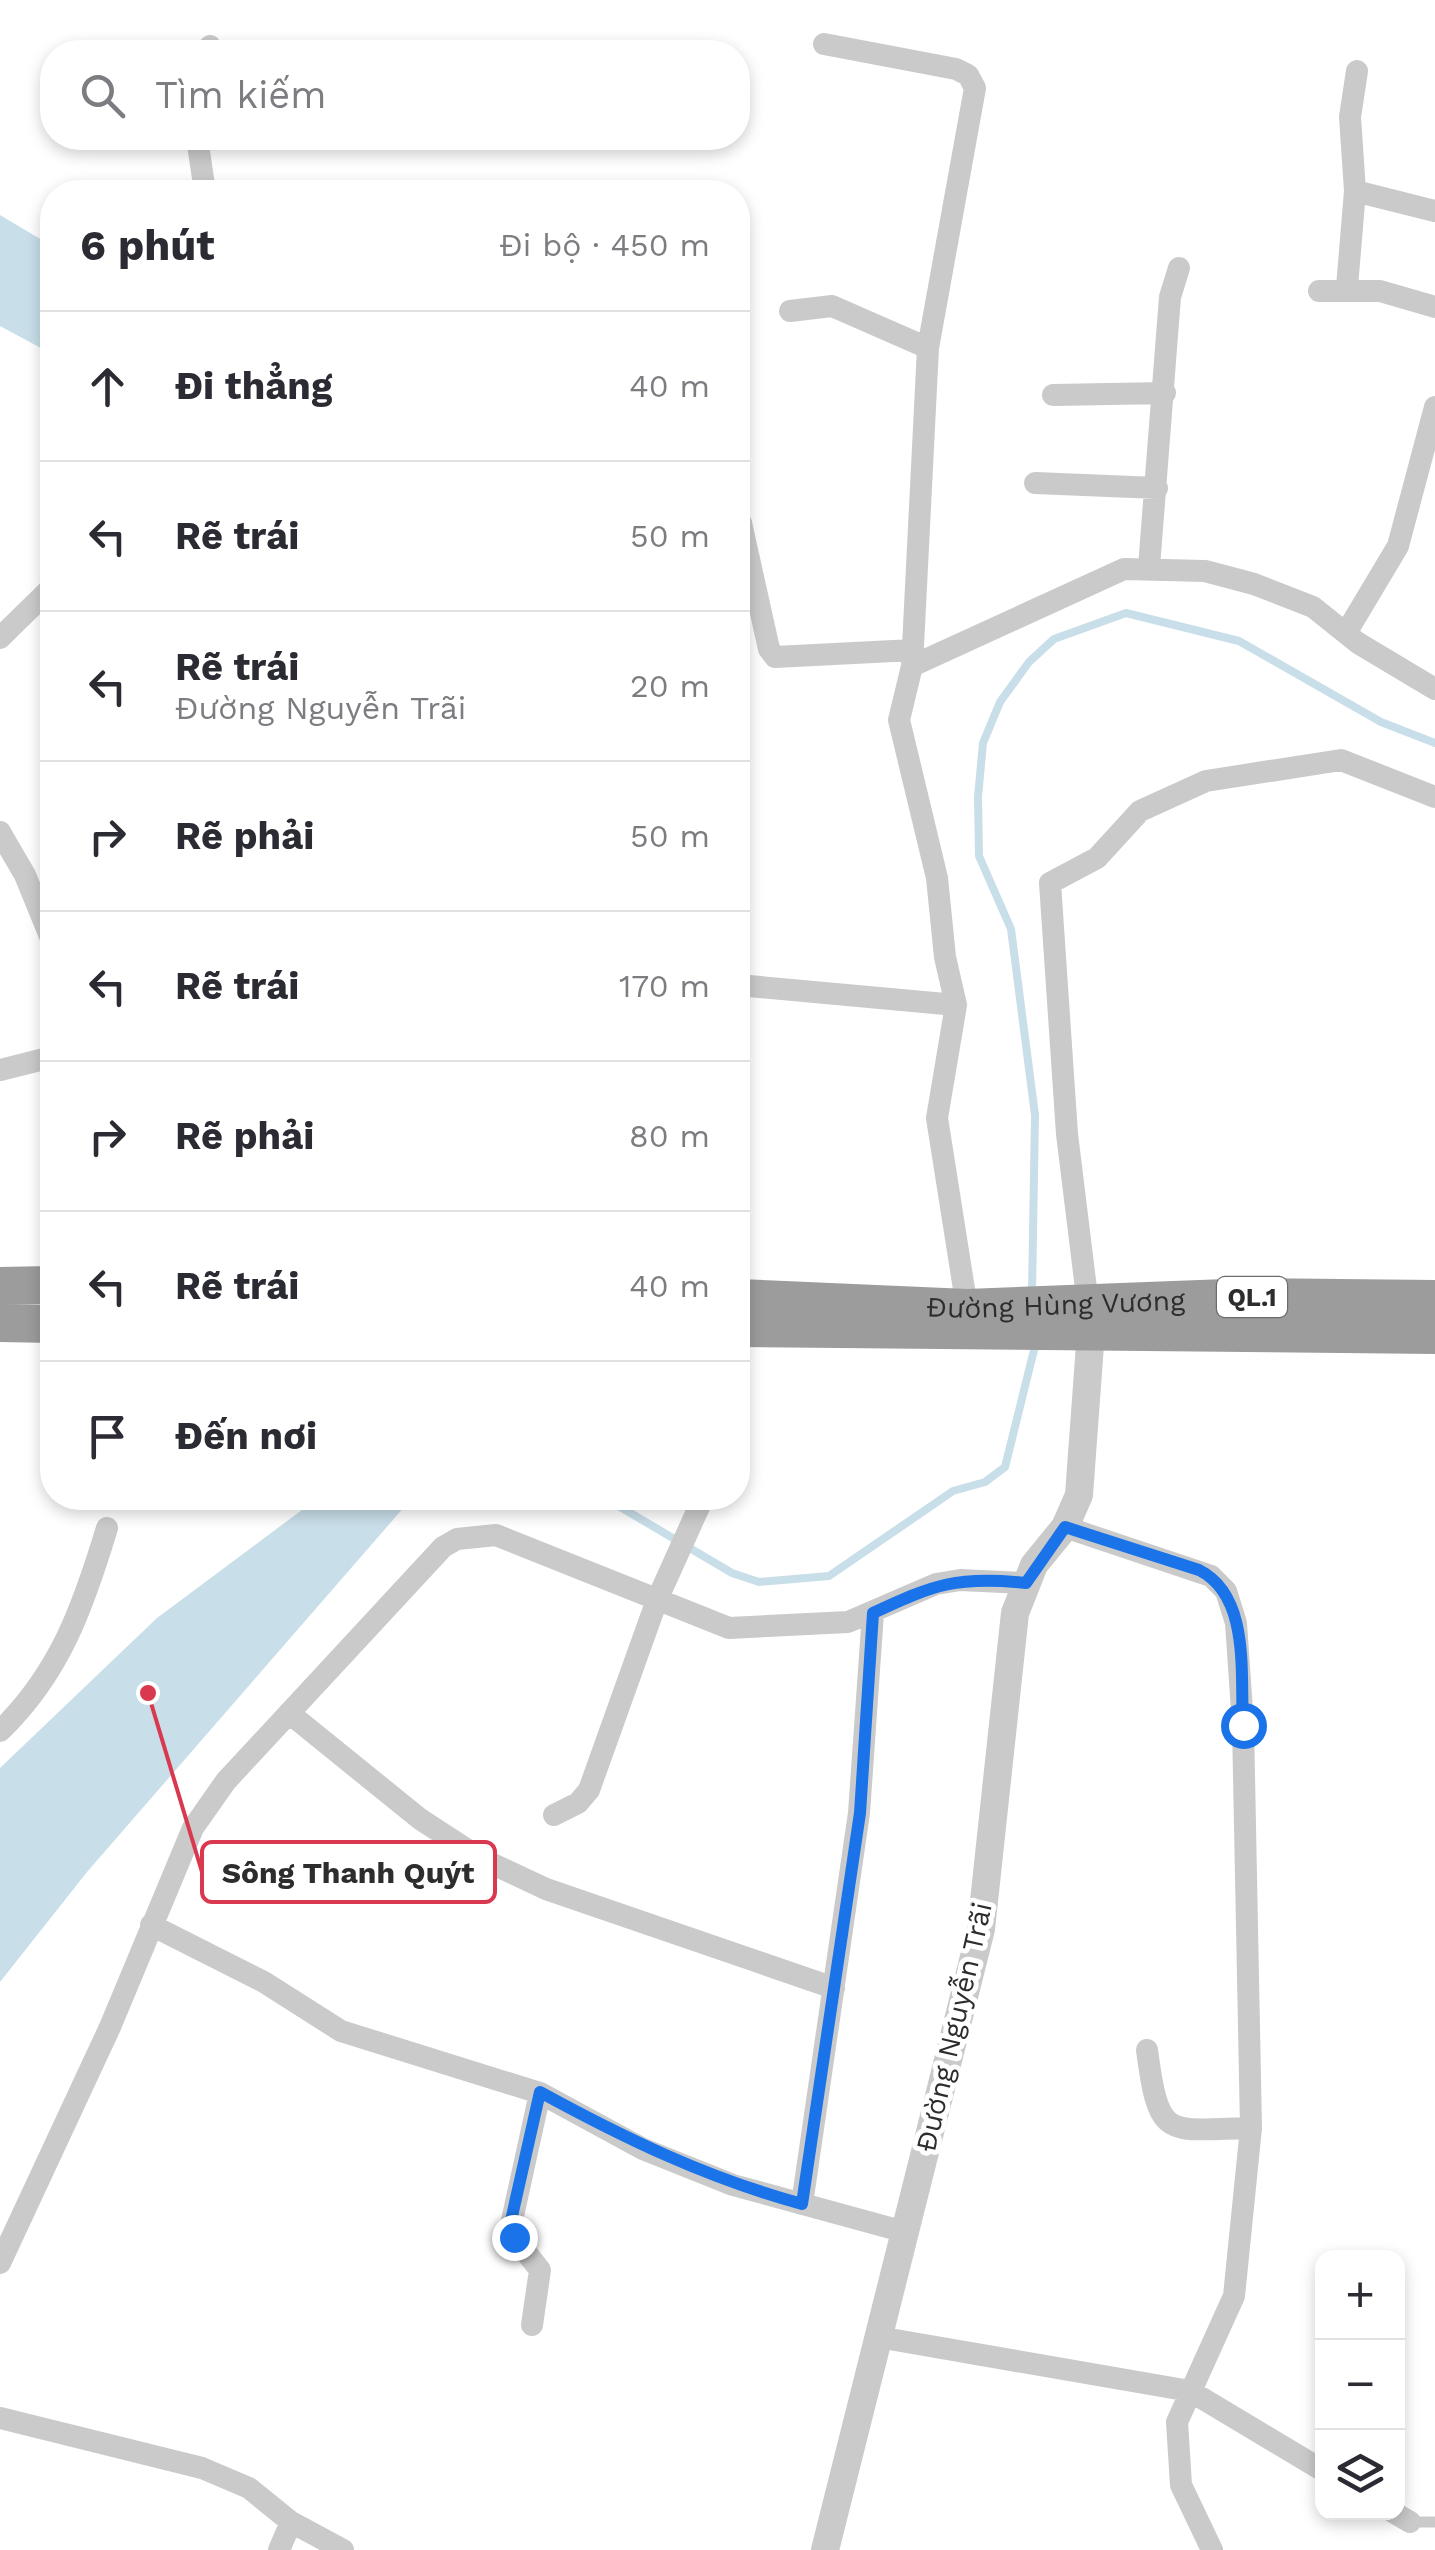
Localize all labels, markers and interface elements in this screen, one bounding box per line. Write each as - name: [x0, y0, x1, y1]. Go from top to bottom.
- search box: [40, 40, 750, 150]
- icon: search: [75, 68, 130, 123]
- text: Tìm kiếm: [155, 73, 326, 117]
- text: 6 phút: [80, 221, 215, 270]
- text: Đi bộ · 450 m: [499, 226, 710, 264]
- icon: ahead: [80, 359, 135, 414]
- text: Đi thẳng: [175, 364, 332, 408]
- text: 40 m: [629, 367, 710, 405]
- icon: left: [80, 509, 135, 564]
- text: Rẽ trái: [175, 514, 299, 558]
- text: 50 m: [630, 517, 710, 555]
- text: Rẽ trái: [175, 645, 299, 689]
- icon: left: [80, 659, 135, 714]
- text: 20 m: [630, 667, 710, 705]
- text: Đường Nguyễn Trãi: [175, 689, 466, 727]
- icon: right: [80, 809, 135, 864]
- text: Rẽ phải: [175, 814, 314, 858]
- text: 50 m: [630, 817, 710, 855]
- icon: left: [80, 959, 135, 1014]
- text: Rẽ trái: [175, 964, 299, 1008]
- text: 170 m: [619, 967, 710, 1005]
- icon: right: [80, 1109, 135, 1164]
- text: Rẽ phải: [175, 1114, 314, 1158]
- text: 80 m: [629, 1117, 710, 1155]
- icon: left: [80, 1259, 135, 1314]
- text: Rẽ trái: [175, 1264, 299, 1308]
- text: 40 m: [629, 1267, 710, 1305]
- road number: QL.1: [1217, 1277, 1287, 1317]
- street label: Đường Hùng Vương: [926, 1283, 1186, 1325]
- icon: arrive: [80, 1409, 135, 1464]
- text: Đến nơi: [175, 1414, 317, 1458]
- route start: [1221, 1703, 1267, 1749]
- callout: Sông Thanh Quýt: [202, 1842, 495, 1902]
- text: Sông Thanh Quýt: [222, 1855, 474, 1890]
- street label: Đường Nguyễn Trãi: [909, 1899, 999, 2155]
- route end: [492, 2215, 538, 2261]
- map controls: [1315, 2250, 1405, 2520]
- button: +: [1315, 2250, 1405, 2340]
- button: −: [1315, 2340, 1405, 2430]
- button: layers: [1315, 2430, 1405, 2520]

